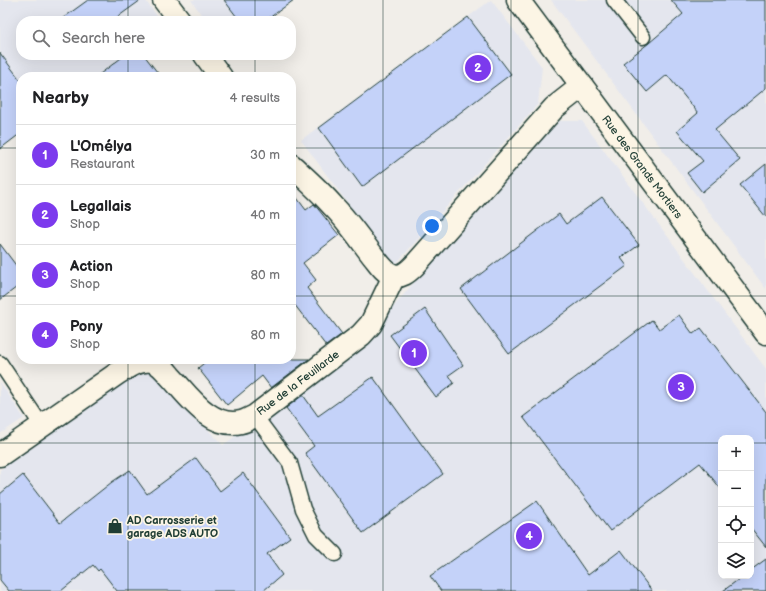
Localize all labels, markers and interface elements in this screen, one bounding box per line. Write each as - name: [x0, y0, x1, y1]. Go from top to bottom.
- search box: [16, 16, 296, 60]
- icon: search: [30, 27, 52, 49]
- text: Search here: [62, 29, 145, 48]
- pin: 2: [465, 53, 491, 83]
- text: Nearby: [32, 88, 89, 108]
- text: 4 results: [230, 90, 280, 106]
- street label: Rue des Grands Mortiers: [599, 113, 685, 221]
- text: L'Omélya: [70, 137, 132, 156]
- text: 1: [42, 147, 48, 163]
- text: 30 m: [250, 147, 280, 163]
- text: Restaurant: [70, 156, 135, 172]
- text: Legallais: [70, 197, 131, 216]
- text: 2: [41, 207, 49, 223]
- text: 40 m: [250, 207, 280, 223]
- text: Shop: [70, 216, 100, 232]
- your location: [422, 216, 442, 236]
- text: Action: [70, 257, 113, 276]
- text: 3: [41, 267, 49, 283]
- text: 80 m: [251, 267, 280, 283]
- text: Shop: [70, 276, 100, 292]
- text: Pony: [70, 317, 103, 336]
- text: 4: [41, 327, 49, 343]
- text: 80 m: [251, 327, 280, 343]
- text: Shop: [70, 336, 100, 352]
- pin: 1: [401, 338, 427, 368]
- street label: Rue de la Feuillarde: [254, 347, 342, 418]
- pin: 3: [668, 372, 694, 402]
- map controls: [718, 435, 754, 579]
- button: +: [718, 435, 754, 471]
- button: −: [718, 471, 754, 507]
- button: locate: [718, 507, 754, 543]
- place label: AD Carrosserie et garage ADS AUTO: [126, 514, 218, 540]
- shop icon: AD Carrosserie et garage ADS AUTO: [106, 517, 124, 535]
- pin: 4: [516, 521, 542, 551]
- button: layers: [718, 543, 754, 579]

